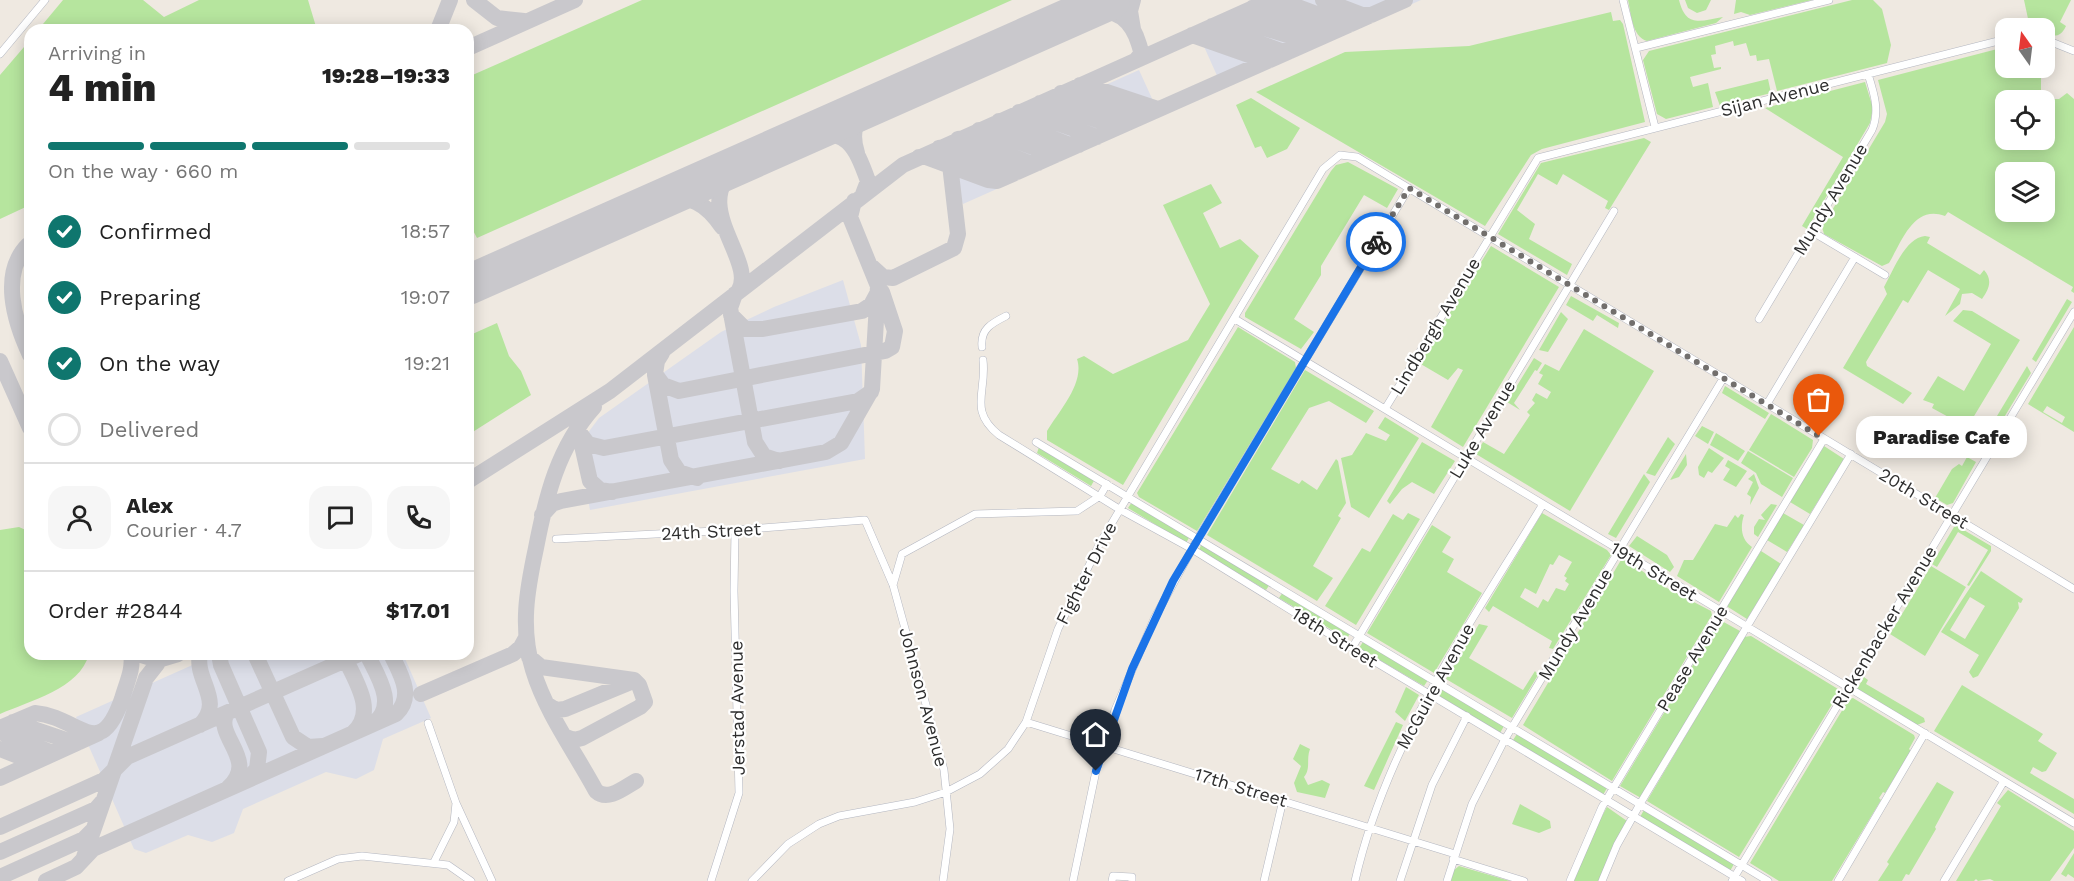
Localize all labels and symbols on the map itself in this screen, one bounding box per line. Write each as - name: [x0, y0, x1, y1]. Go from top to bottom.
- north arrow: [1995, 18, 2055, 78]
- street label: Sijan Avenue: [1718, 73, 1832, 121]
- street label: Mundy Avenue: [1788, 139, 1872, 259]
- courier: [1346, 212, 1406, 272]
- street label: Lindbergh Avenue: [1386, 254, 1484, 398]
- pin: [1793, 374, 1844, 436]
- street label: Luke Avenue: [1444, 376, 1520, 482]
- callout: Paradise Cafe: [1855, 415, 2026, 457]
- street label: 20th Street: [1875, 463, 1973, 533]
- street label: 24th Street: [661, 518, 762, 544]
- street label: Fighter Drive: [1051, 518, 1121, 628]
- street label: 19th Street: [1607, 537, 1701, 605]
- street label: Rickenbacker Avenue: [1827, 542, 1941, 712]
- street label: Mundy Avenue: [1533, 564, 1617, 684]
- street label: Pease Avenue: [1652, 601, 1732, 715]
- street label: 18th Street: [1288, 602, 1382, 672]
- street label: McGuire Avenue: [1392, 619, 1478, 753]
- street label: Johnson Avenue: [895, 625, 953, 769]
- street label: Jerstad Avenue: [725, 640, 749, 776]
- pin: [1070, 709, 1121, 771]
- street label: 17th Street: [1192, 763, 1290, 811]

